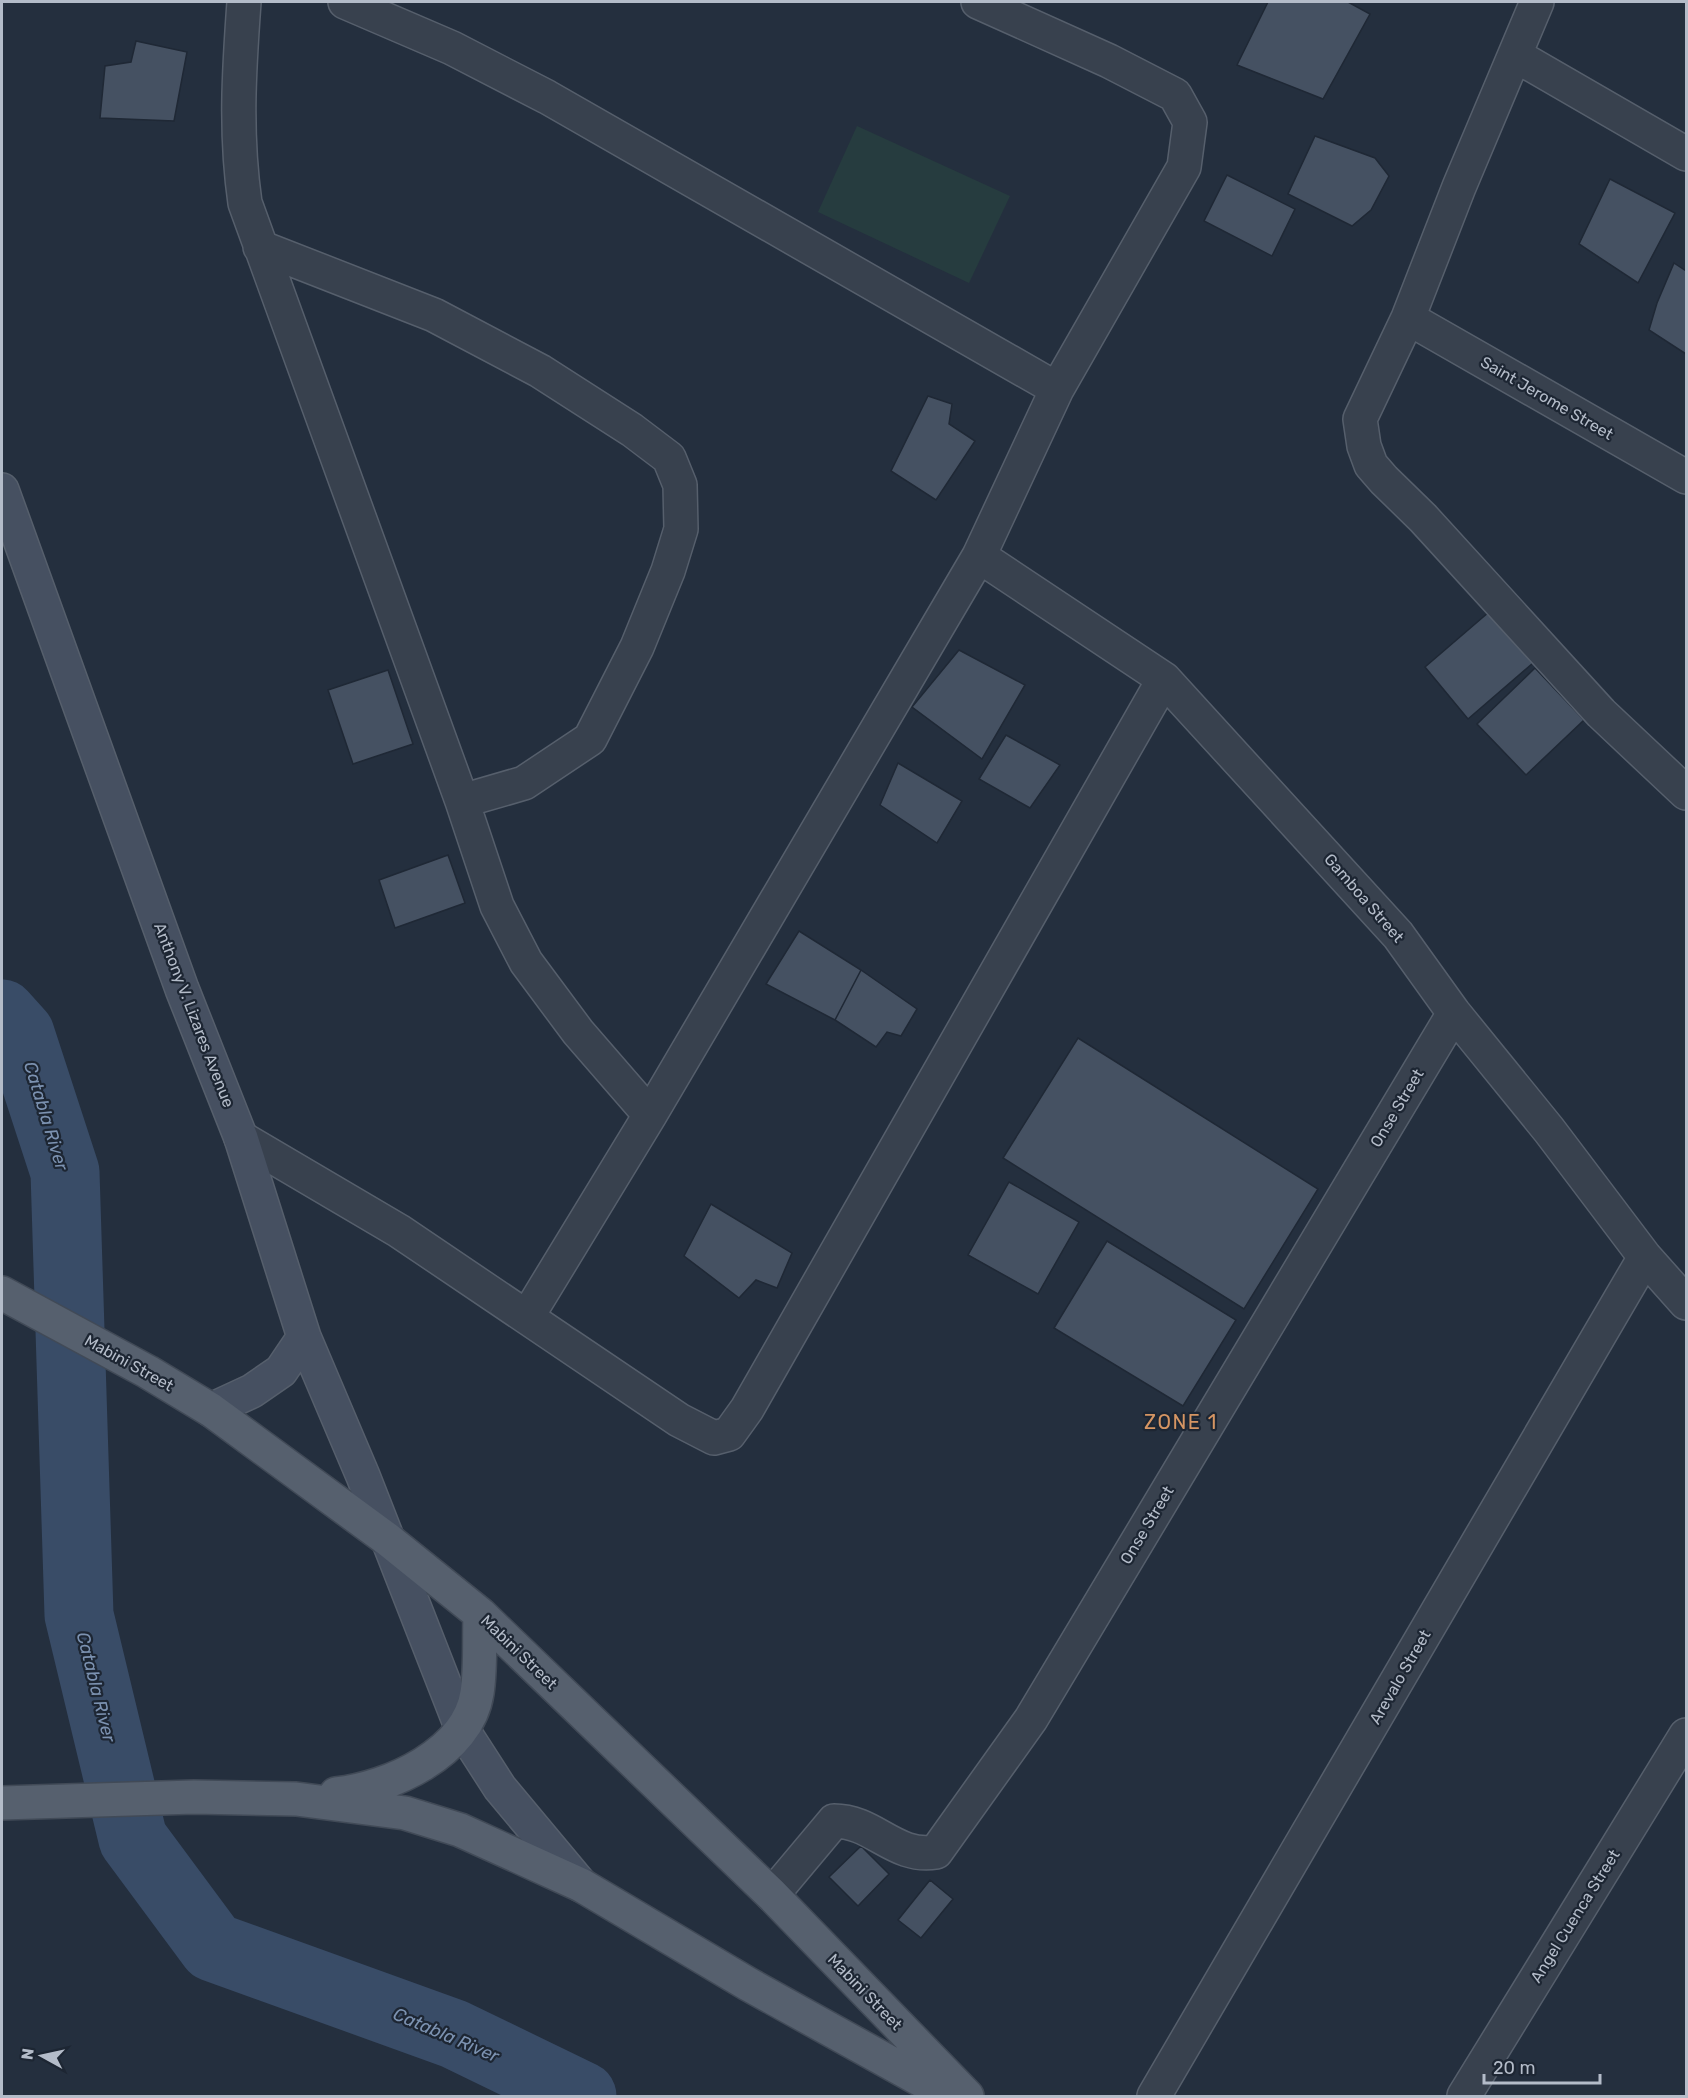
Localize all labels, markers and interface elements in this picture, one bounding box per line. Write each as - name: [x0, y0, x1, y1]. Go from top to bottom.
- street label: Saint Jerome Street: [1477, 352, 1617, 444]
- street label: Gamboa Street: [1320, 850, 1408, 946]
- street label: Anthony V. Lizares Avenue: [150, 920, 238, 1110]
- water label: Catabla River: [19, 1059, 73, 1174]
- street label: Onse Street: [1366, 1065, 1428, 1151]
- street label: Mabini Street: [81, 1331, 177, 1395]
- district label: ZONE 1: [1144, 1410, 1218, 1434]
- street label: Onse Street: [1116, 1482, 1178, 1568]
- street label: Mabini Street: [477, 1611, 561, 1693]
- street label: Arevalo Street: [1365, 1626, 1435, 1728]
- water label: Catabla River: [72, 1630, 121, 1745]
- street label: Angel Cuenca Street: [1526, 1846, 1624, 1986]
- street label: Mabini Street: [824, 1950, 906, 2034]
- water label: Catabla River: [390, 2003, 503, 2068]
- north arrow: [12, 2026, 72, 2086]
- text: N: [17, 2047, 38, 2061]
- scale bar: [1484, 2047, 1600, 2085]
- text: 20 m: [1493, 2057, 1535, 2079]

